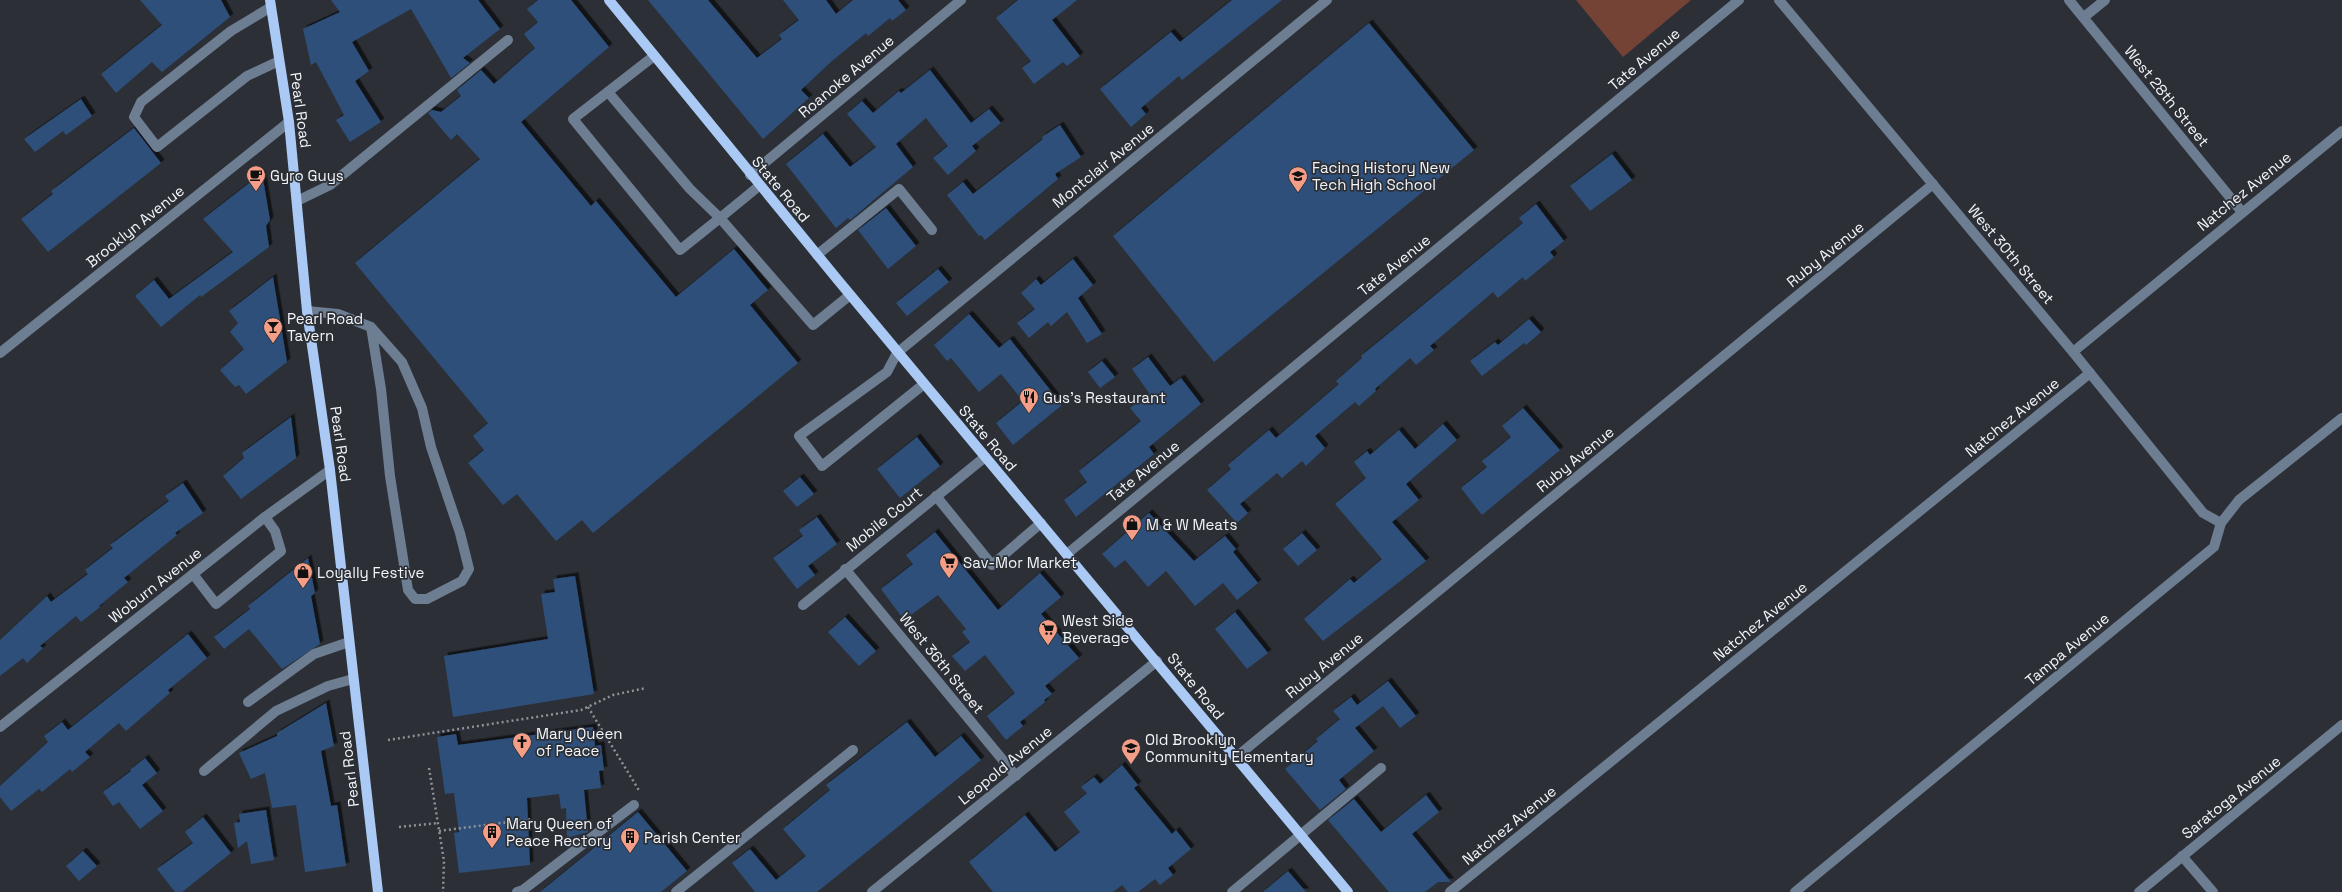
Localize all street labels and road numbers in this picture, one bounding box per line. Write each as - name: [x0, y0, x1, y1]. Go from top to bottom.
- street label: Tate Avenue: [1604, 23, 1684, 94]
- street label: Roanoke Avenue: [794, 30, 898, 122]
- street label: West 28th Street: [2120, 42, 2214, 150]
- street label: Pearl Road: [286, 71, 316, 149]
- street label: Montclair Avenue: [1048, 118, 1158, 212]
- street label: Natchez Avenue: [2193, 147, 2295, 235]
- street label: State Road: [748, 152, 814, 226]
- street label: Brooklyn Avenue: [82, 181, 188, 271]
- street label: West 30th Street: [1964, 200, 2058, 308]
- street label: Ruby Avenue: [1782, 217, 1868, 291]
- street label: Tate Avenue: [1354, 230, 1434, 300]
- street label: Natchez Avenue: [1961, 373, 2063, 461]
- street label: State Road: [955, 401, 1021, 475]
- street label: Pearl Road: [326, 405, 356, 483]
- street label: Ruby Avenue: [1532, 422, 1618, 496]
- street label: Tate Avenue: [1103, 436, 1183, 506]
- street label: Mobile Court: [842, 482, 926, 556]
- street label: Woburn Avenue: [105, 543, 205, 627]
- street label: Natchez Avenue: [1709, 577, 1811, 665]
- street label: Tampa Avenue: [2021, 608, 2113, 690]
- street label: West 36th Street: [895, 609, 989, 717]
- street label: Ruby Avenue: [1281, 628, 1367, 702]
- street label: State Road: [1163, 649, 1229, 723]
- street label: Leopold Avenue: [954, 721, 1056, 809]
- street label: Pearl Road: [335, 730, 363, 808]
- street label: Saratoga Avenue: [2178, 751, 2285, 843]
- street label: Natchez Avenue: [1458, 781, 1560, 869]

